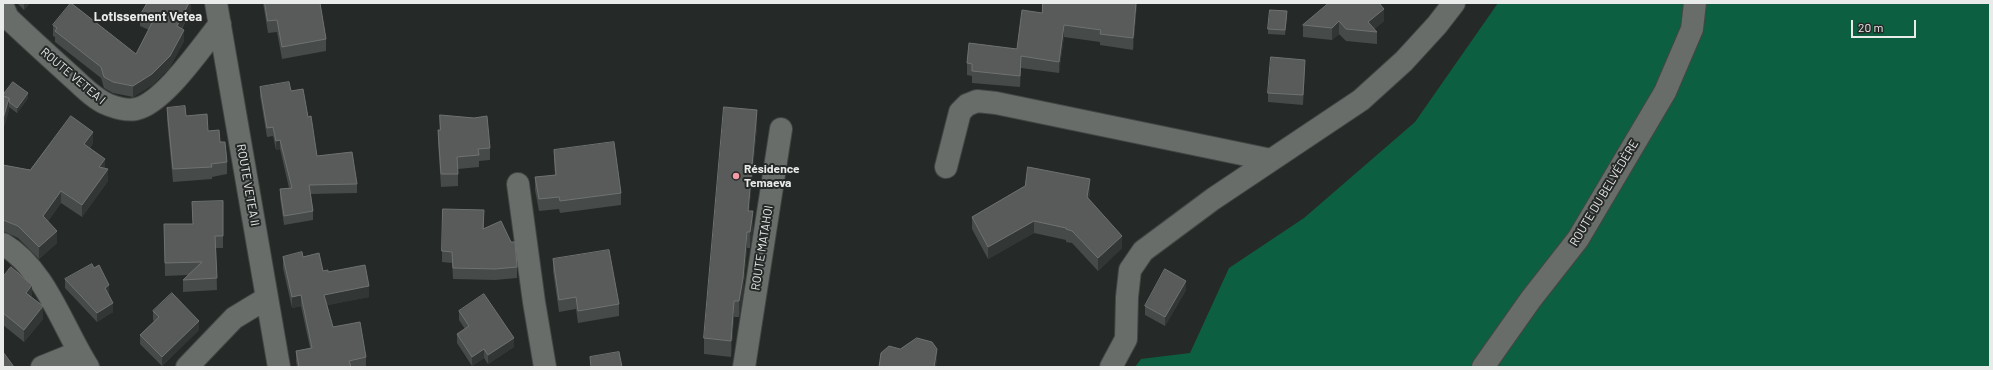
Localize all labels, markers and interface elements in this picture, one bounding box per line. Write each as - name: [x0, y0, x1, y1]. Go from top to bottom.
- district label: Lotissement Vetea: [94, 9, 202, 25]
- scale bar: [1853, 12, 1918, 38]
- text: 20 m: [1858, 20, 1884, 34]
- street label: ROUTE VETEA I: [38, 45, 108, 107]
- street label: ROUTE DU BELVÉDÈRE: [1567, 137, 1641, 249]
- street label: ROUTE VETEA II: [234, 143, 262, 227]
- place label: Résidence Temaeva: [744, 162, 800, 190]
- marker: Résidence Temaeva: [731, 171, 741, 181]
- street label: ROUTE MATAHOI: [748, 204, 776, 292]

